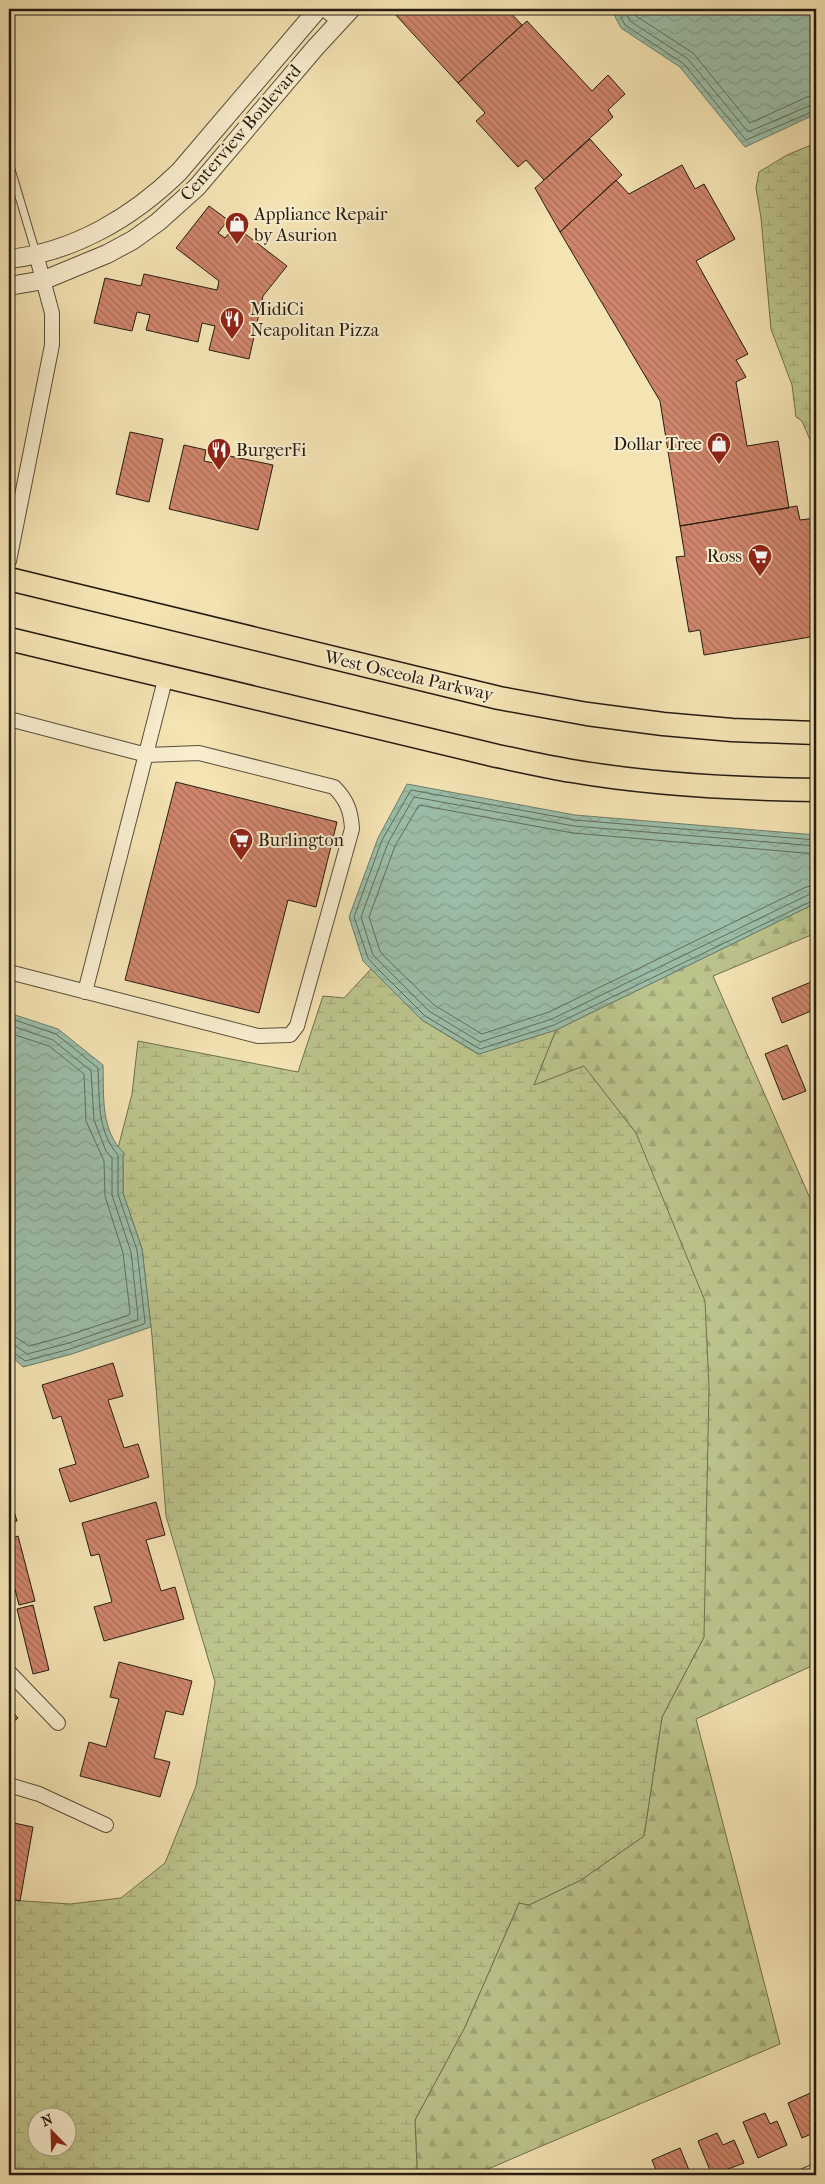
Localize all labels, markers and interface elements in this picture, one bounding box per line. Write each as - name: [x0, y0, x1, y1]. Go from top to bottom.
- street label: Centerview Boulevard: [176, 61, 306, 205]
- place label: Appliance Repair by Asurion: [253, 204, 388, 246]
- shop icon: Appliance Repair by Asurion: [224, 211, 250, 245]
- place label: MidiCi Neapolitan Pizza: [250, 299, 380, 341]
- restaurant icon: MidiCi Neapolitan Pizza: [219, 306, 245, 340]
- shop icon: Dollar Tree: [706, 431, 732, 465]
- place label: Dollar Tree: [613, 434, 702, 455]
- restaurant icon: BurgerFi: [206, 437, 232, 471]
- place label: BurgerFi: [236, 440, 307, 461]
- supermarket icon: Ross: [747, 543, 773, 577]
- place label: Ross: [707, 546, 742, 567]
- street label: West Osceola Parkway: [321, 646, 497, 706]
- supermarket icon: Burlington: [228, 827, 254, 861]
- place label: Burlington: [258, 830, 344, 851]
- north arrow: [28, 2106, 78, 2156]
- text: N: [39, 2110, 56, 2130]

